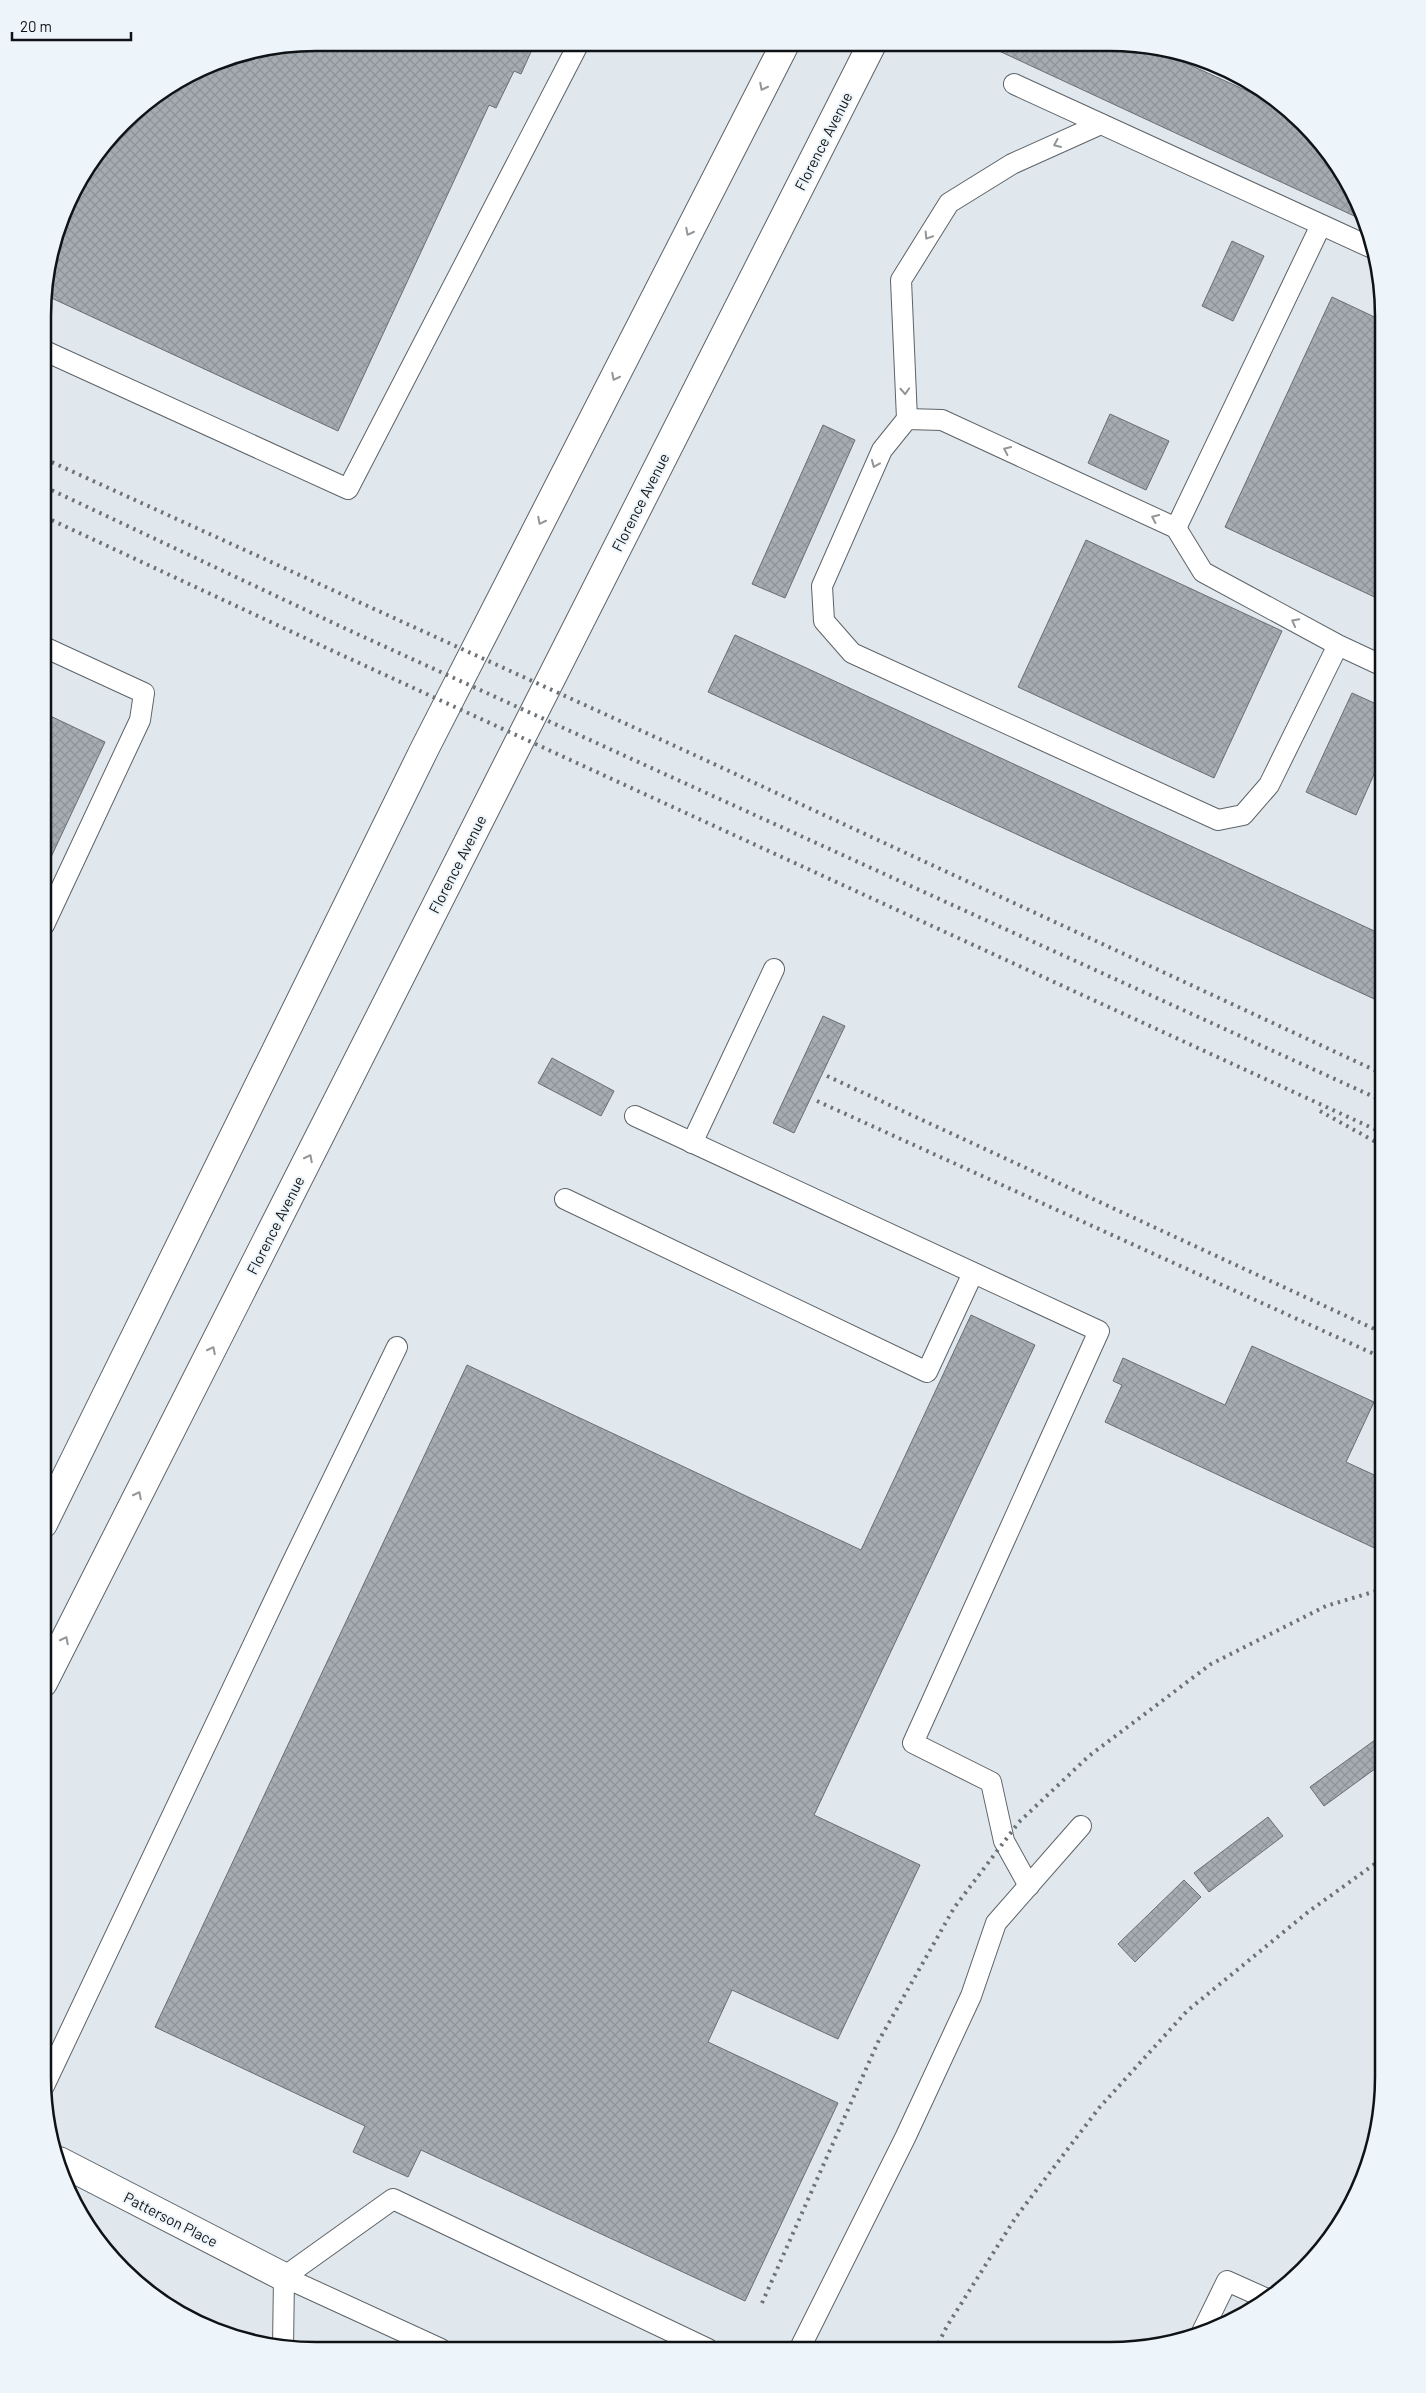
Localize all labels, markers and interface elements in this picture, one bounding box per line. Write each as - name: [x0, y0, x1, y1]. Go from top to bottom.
- scale bar: [12, 10, 131, 42]
- text: 20 m: [20, 17, 52, 35]
- one-way arrow: [759, 82, 769, 91]
- street label: Florence Avenue: [790, 89, 856, 193]
- one-way arrow: [1053, 137, 1062, 148]
- one-way arrow: [685, 227, 695, 236]
- one-way arrow: [925, 231, 934, 240]
- one-way arrow: [611, 371, 621, 380]
- one-way arrow: [899, 387, 910, 395]
- one-way arrow: [1003, 446, 1012, 457]
- street label: Florence Avenue: [607, 450, 673, 554]
- one-way arrow: [871, 459, 882, 468]
- one-way arrow: [1151, 514, 1160, 525]
- one-way arrow: [537, 516, 547, 525]
- one-way arrow: [1292, 618, 1301, 628]
- street label: Florence Avenue: [424, 812, 490, 916]
- one-way arrow: [303, 1154, 313, 1163]
- street label: Florence Avenue: [242, 1173, 308, 1277]
- one-way arrow: [206, 1346, 216, 1355]
- one-way arrow: [132, 1491, 142, 1500]
- one-way arrow: [59, 1636, 69, 1645]
- street label: Patterson Place: [121, 2188, 221, 2250]

